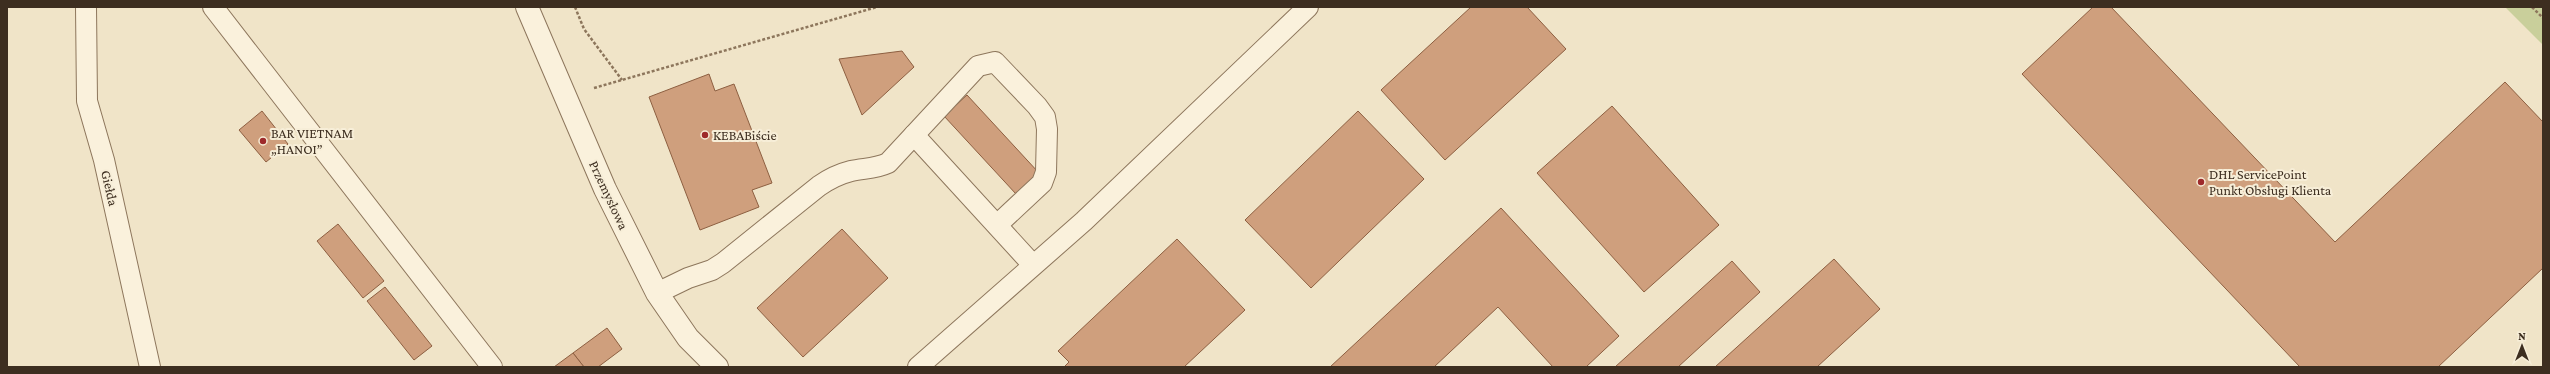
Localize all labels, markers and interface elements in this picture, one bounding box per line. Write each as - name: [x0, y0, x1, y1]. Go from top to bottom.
- place label: BAR VIETNAM „HANOI”: [271, 125, 353, 157]
- place label: KEBABiście: [713, 127, 777, 143]
- marker: KEBABiście: [700, 130, 710, 140]
- marker: BAR VIETNAM „HANOI”: [258, 136, 268, 146]
- street label: Przemysłowa: [586, 158, 632, 233]
- place label: DHL ServicePoint Punkt Obsługi Klienta: [2209, 166, 2332, 198]
- street label: Giełda: [98, 169, 122, 208]
- marker: DHL ServicePoint Punkt Obsługi Klienta: [2196, 177, 2206, 187]
- north arrow: [2502, 326, 2542, 366]
- text: N: [2518, 330, 2526, 342]

